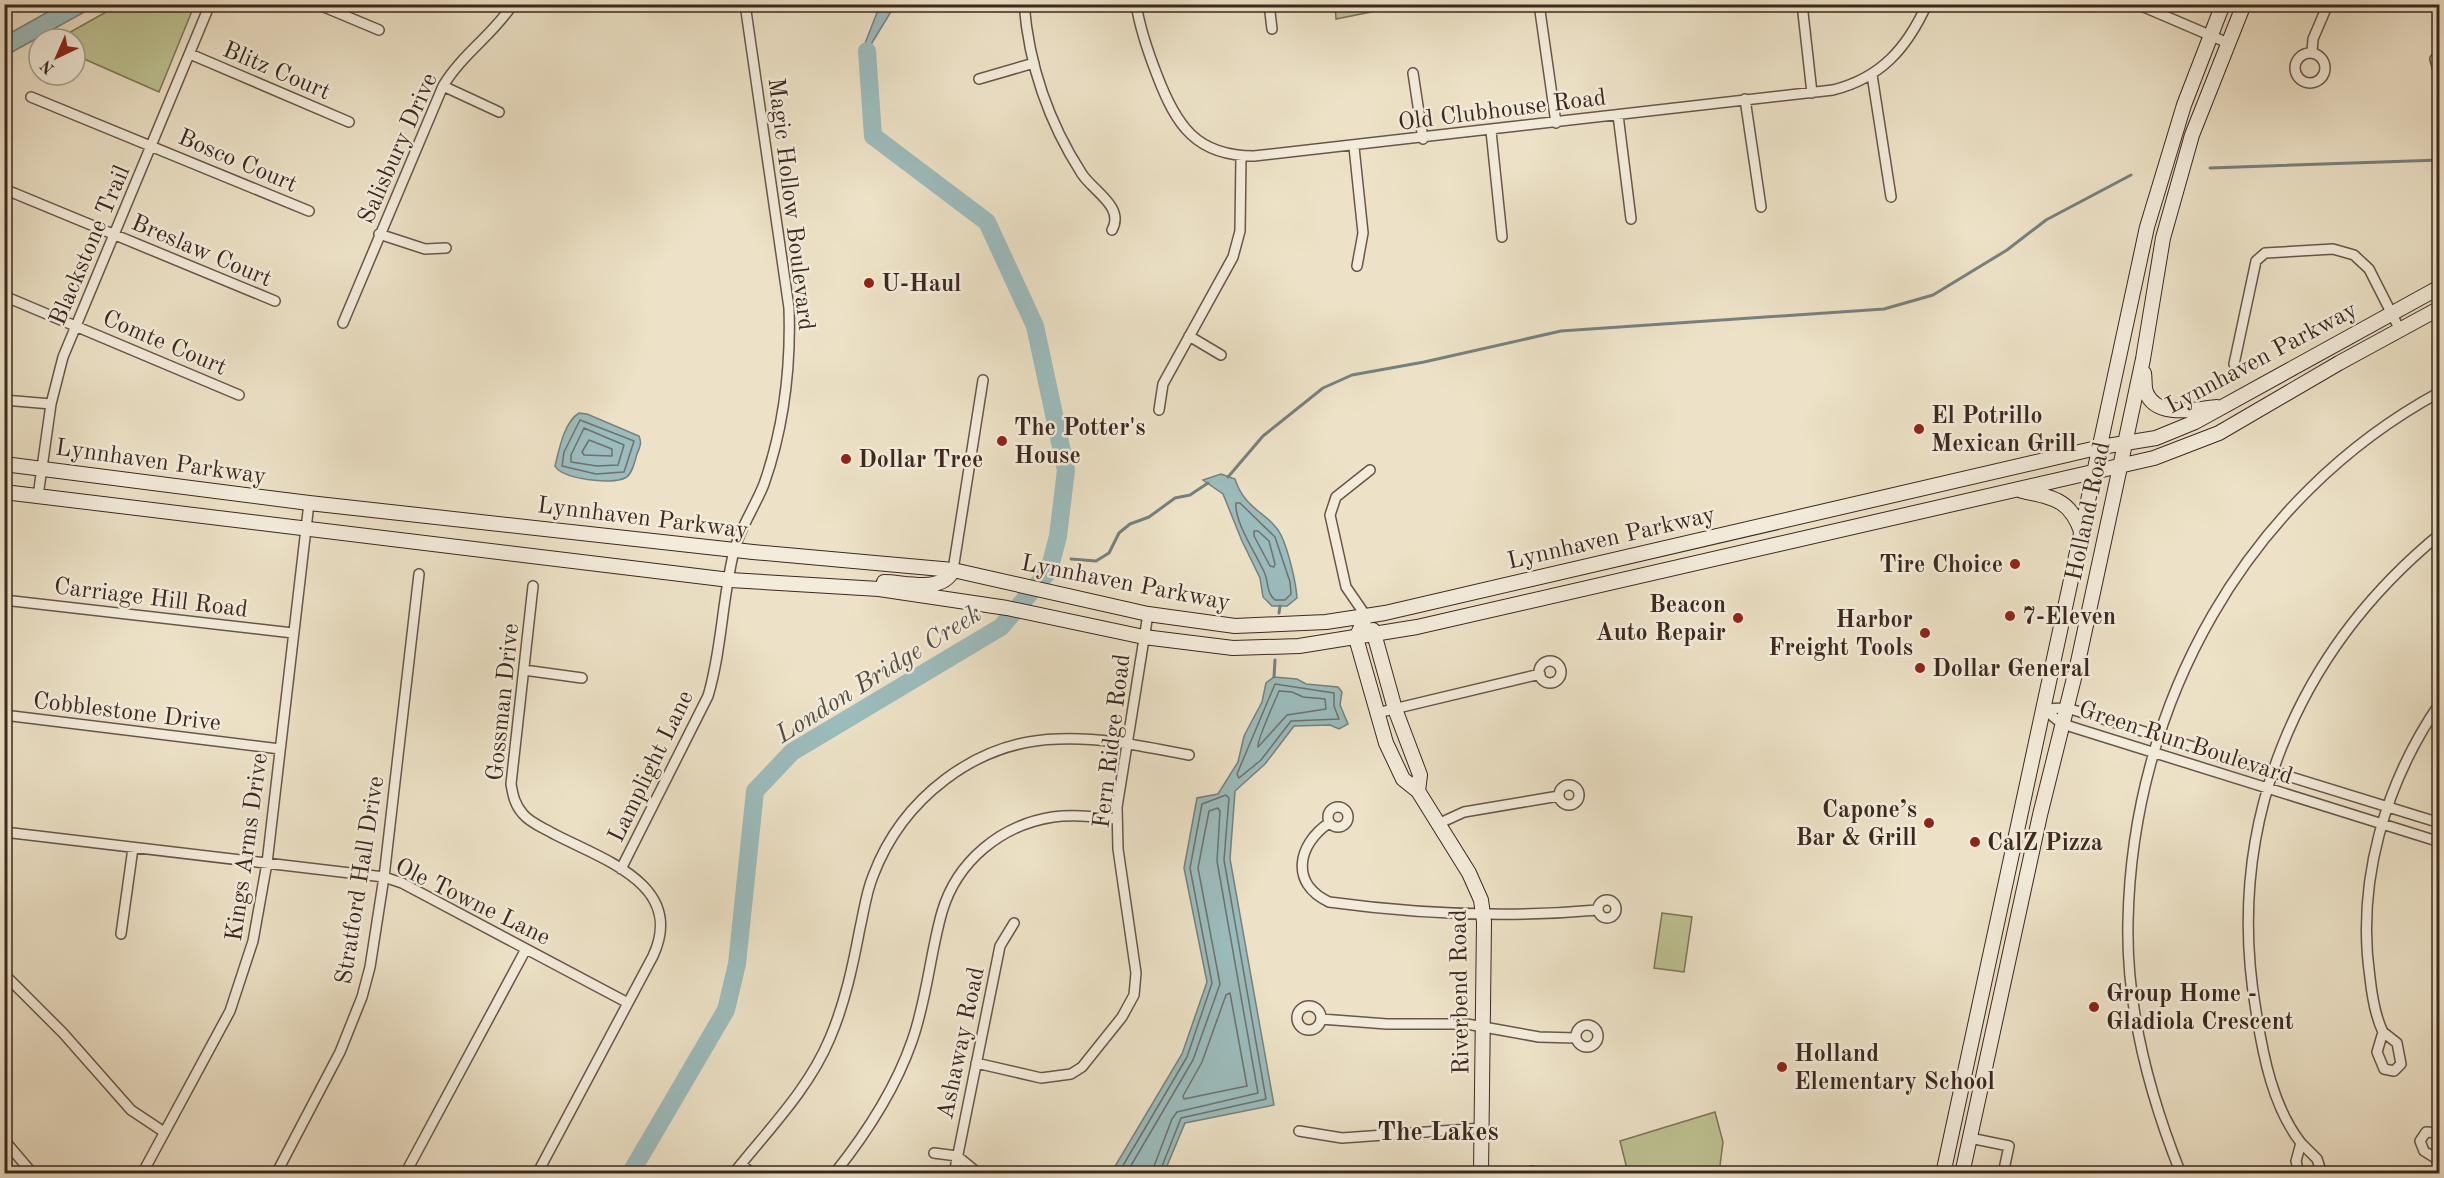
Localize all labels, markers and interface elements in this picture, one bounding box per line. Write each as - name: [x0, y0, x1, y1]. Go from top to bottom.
- north arrow: [27, 27, 87, 87]
- street label: Blitz Court: [219, 38, 333, 105]
- text: N: [37, 56, 58, 76]
- street label: Salisbury Drive: [355, 70, 443, 228]
- street label: Magic Hollow Boulevard: [763, 77, 817, 332]
- street label: Old Clubhouse Road: [1397, 86, 1608, 136]
- street label: Bosco Court: [174, 126, 300, 198]
- street label: Blackstone Trail: [46, 162, 135, 329]
- street label: Breslaw Court: [127, 211, 275, 292]
- place label: U-Haul: [881, 273, 962, 297]
- marker: U-Haul: [862, 276, 876, 290]
- street label: Lynnhaven Parkway: [2162, 298, 2362, 419]
- street label: Comte Court: [99, 307, 230, 381]
- place label: El Potrillo Mexican Grill: [1931, 405, 2076, 457]
- place label: The Potter's House: [1014, 417, 1146, 469]
- marker: El Potrillo Mexican Grill: [1912, 422, 1926, 436]
- marker: The Potter's House: [995, 434, 1009, 448]
- street label: Lynnhaven Parkway: [54, 436, 268, 490]
- street label: Holland Road: [2063, 440, 2115, 583]
- place label: Dollar Tree: [858, 449, 983, 473]
- marker: Dollar Tree: [839, 452, 853, 466]
- street label: Lynnhaven Parkway: [536, 494, 750, 544]
- street label: Lynnhaven Parkway: [1505, 503, 1718, 575]
- street label: Lynnhaven Parkway: [1019, 552, 1233, 616]
- place label: Tire Choice: [1879, 554, 2003, 578]
- marker: Tire Choice: [2008, 557, 2022, 571]
- street label: Carriage Hill Road: [52, 575, 249, 623]
- place label: Beacon Auto Repair: [1596, 594, 1726, 646]
- water label: London Bridge Creek: [771, 601, 987, 749]
- place label: 7-Eleven: [2022, 606, 2116, 630]
- place label: Harbor Freight Tools: [1768, 609, 1913, 661]
- marker: 7-Eleven: [2003, 609, 2017, 623]
- marker: Beacon Auto Repair: [1731, 611, 1745, 625]
- street label: Gossman Drive: [484, 622, 524, 782]
- marker: Harbor Freight Tools: [1918, 626, 1932, 640]
- street label: Fern Ridge Road: [1090, 653, 1136, 830]
- place label: Dollar General: [1932, 658, 2090, 682]
- marker: Dollar General: [1913, 661, 1927, 675]
- street label: Lamplight Lane: [605, 687, 699, 846]
- street label: Cobblestone Drive: [31, 690, 222, 736]
- street label: Green Run Boulevard: [2075, 698, 2295, 790]
- street label: Kings Arms Drive: [223, 752, 273, 943]
- street label: Stratford Hall Drive: [333, 775, 389, 986]
- place label: Capone’s Bar & Grill: [1795, 799, 1917, 851]
- marker: Capone’s Bar & Grill: [1922, 816, 1936, 830]
- place label: CalZ Pizza: [1987, 832, 2103, 856]
- marker: CalZ Pizza: [1968, 835, 1982, 849]
- street label: Ole Towne Lane: [391, 855, 553, 951]
- street label: Riverbend Road: [1448, 909, 1474, 1075]
- street label: Ashaway Road: [934, 965, 990, 1122]
- place label: Group Home - Gladiola Crescent: [2106, 983, 2294, 1035]
- marker: Group Home - Gladiola Crescent: [2087, 1000, 2101, 1014]
- place label: Holland Elementary School: [1794, 1043, 1995, 1095]
- marker: Holland Elementary School: [1775, 1060, 1789, 1074]
- district label: The Lakes: [1377, 1120, 1499, 1146]

